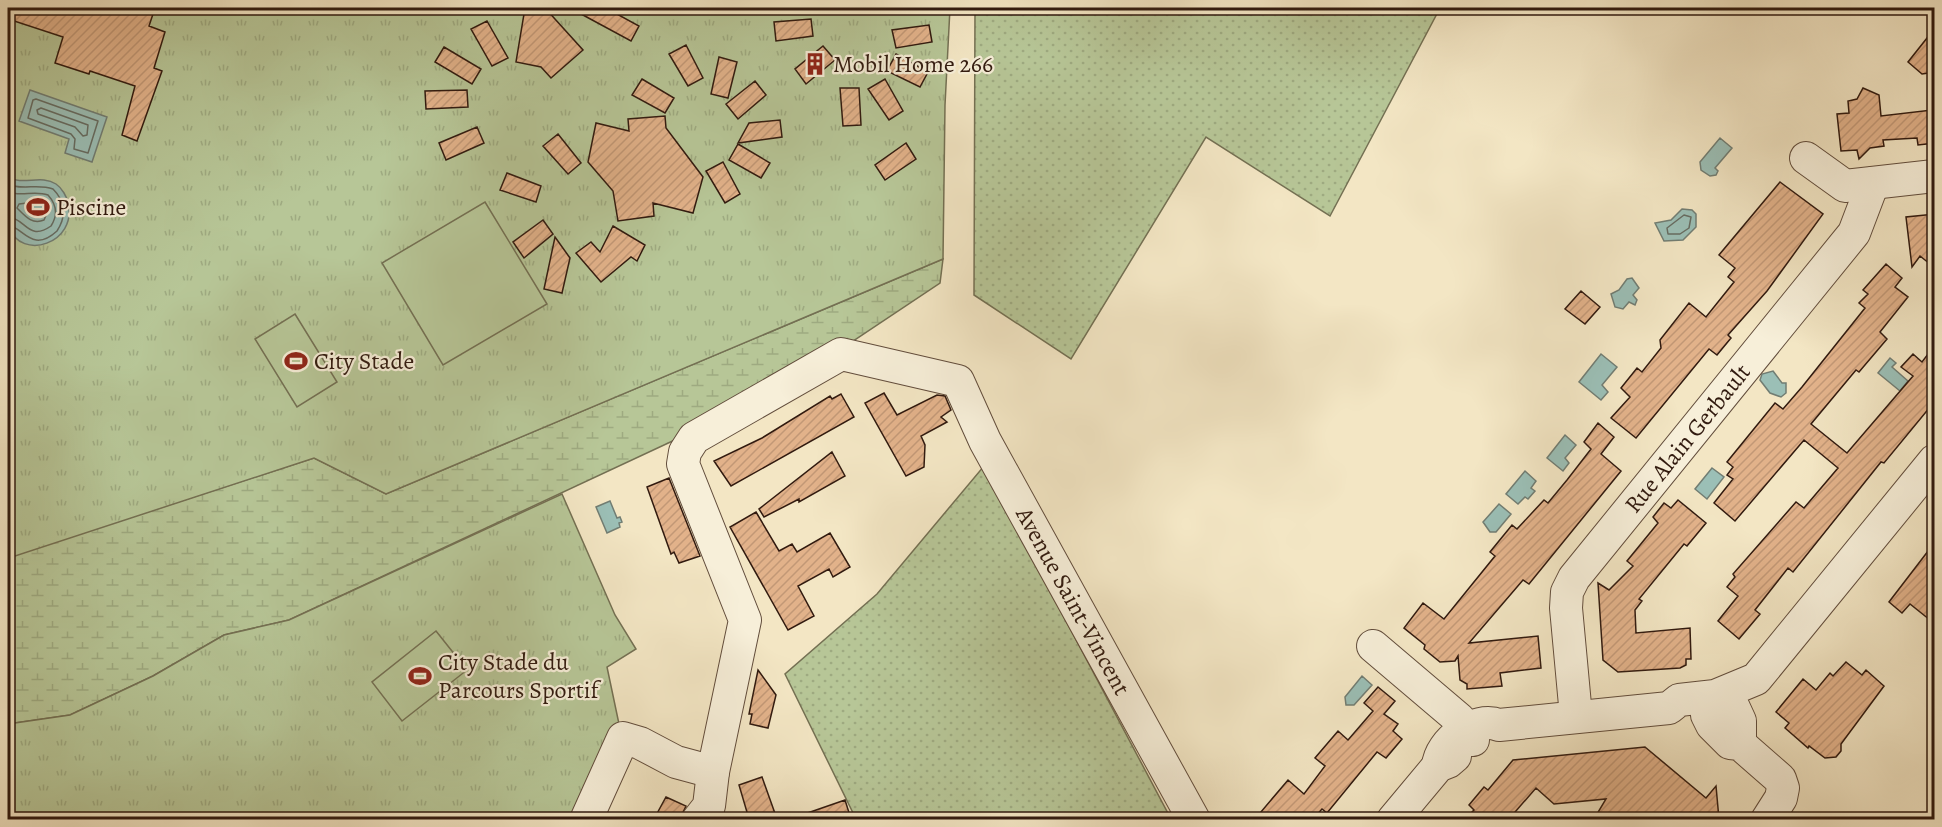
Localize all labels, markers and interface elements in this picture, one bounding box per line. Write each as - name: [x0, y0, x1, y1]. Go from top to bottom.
- place label: Mobil Home 266: [833, 48, 993, 80]
- building icon: Mobil Home 266: [802, 51, 828, 77]
- place label: Piscine: [56, 191, 126, 223]
- sports icon: Piscine: [25, 194, 51, 220]
- place label: City Stade: [314, 345, 414, 377]
- sports icon: City Stade: [283, 348, 309, 374]
- street label: Rue Alain Gerbault: [1617, 357, 1758, 520]
- street label: Avenue Saint-Vincent: [1008, 500, 1138, 701]
- place label: City Stade du Parcours Sportif: [438, 646, 601, 706]
- sports icon: City Stade du Parcours Sportif: [407, 663, 433, 689]

